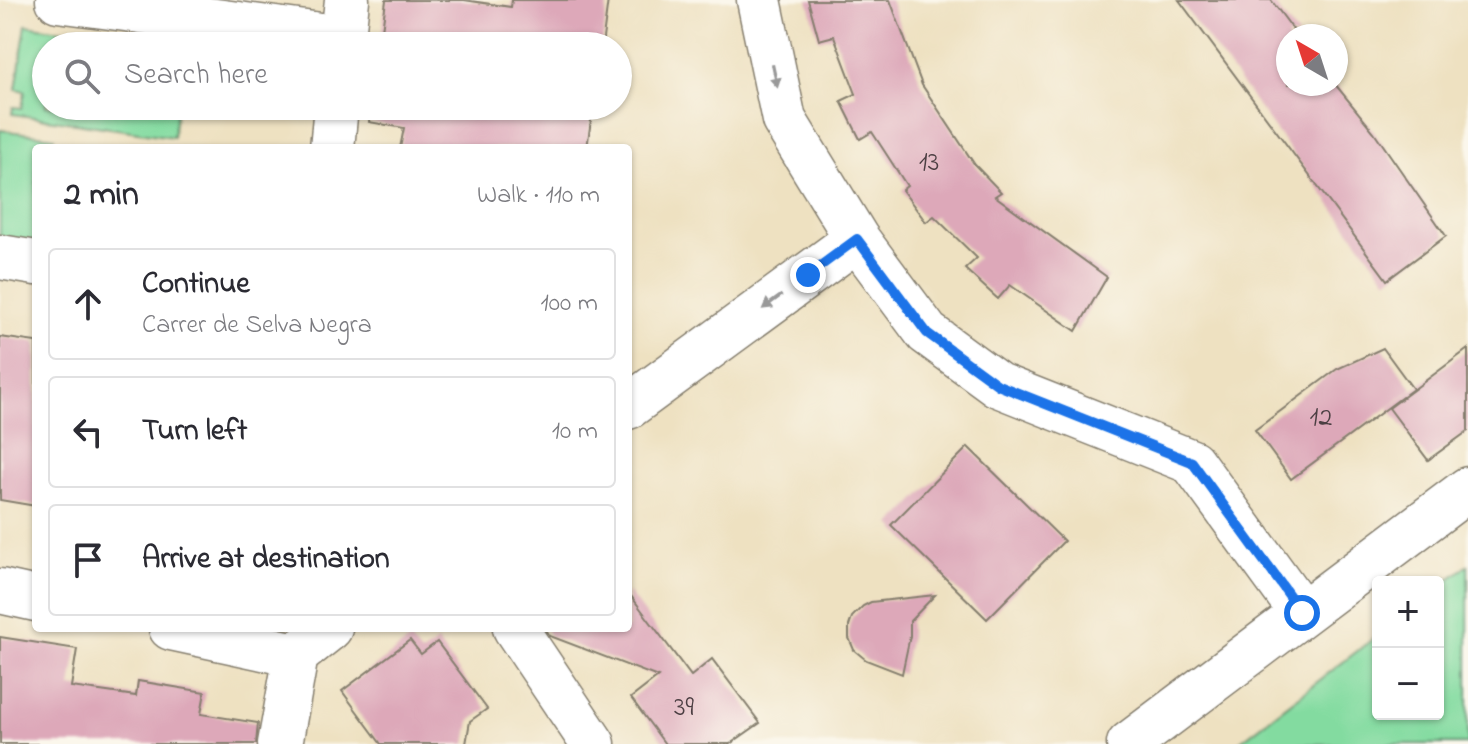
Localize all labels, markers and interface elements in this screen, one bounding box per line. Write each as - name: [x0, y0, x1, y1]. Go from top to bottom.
- north arrow: [1276, 24, 1348, 96]
- search box: [32, 32, 632, 120]
- icon: search: [60, 54, 104, 98]
- text: Search here: [124, 54, 268, 98]
- one-way arrow: [769, 64, 782, 89]
- house number: 13: [919, 143, 939, 184]
- text: 2 min: [64, 171, 139, 221]
- text: Walk · 110 m: [477, 177, 600, 215]
- route end: [790, 257, 826, 293]
- text: Continue: [142, 263, 250, 307]
- icon: ahead: [66, 282, 110, 326]
- text: 100 m: [541, 285, 598, 323]
- one-way arrow: [761, 294, 782, 309]
- text: Carrer de Selva Negra: [142, 307, 372, 345]
- house number: 12: [1310, 398, 1332, 439]
- icon: left: [66, 410, 110, 454]
- text: Turn left: [142, 410, 247, 454]
- text: 10 m: [552, 413, 598, 451]
- icon: arrive: [66, 538, 110, 582]
- text: Arrive at destination: [142, 538, 390, 582]
- map controls: [1372, 576, 1444, 720]
- button: +: [1372, 576, 1444, 648]
- route start: [1284, 595, 1320, 631]
- button: −: [1372, 648, 1444, 720]
- house number: 39: [674, 688, 695, 729]

